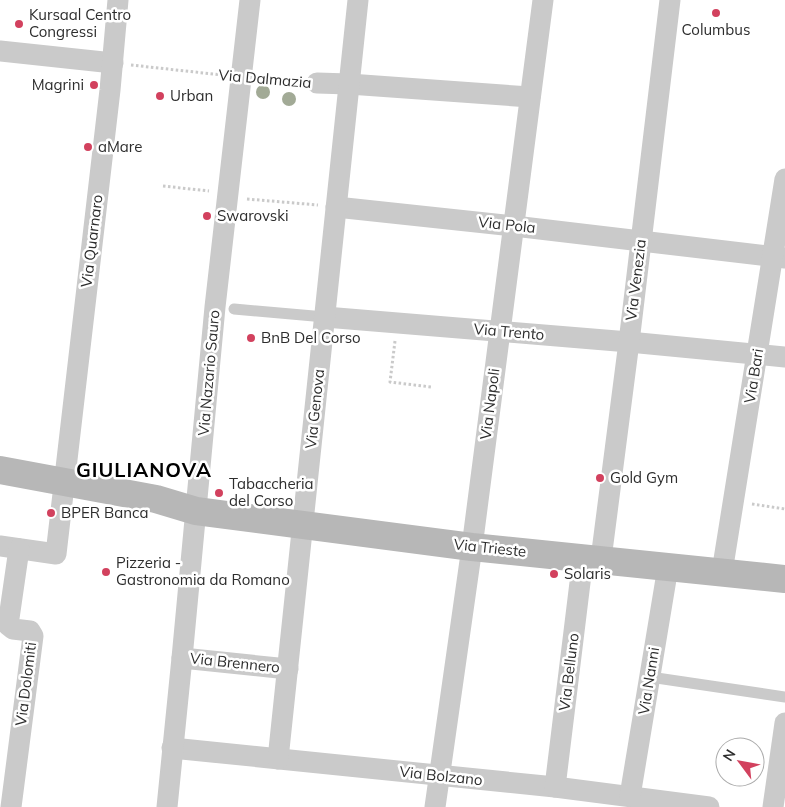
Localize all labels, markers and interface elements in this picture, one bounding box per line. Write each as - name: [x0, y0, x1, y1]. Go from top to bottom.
- place label: Kursaal Centro Congressi: [29, 5, 131, 41]
- marker: Columbus: [710, 7, 722, 19]
- marker: Kursaal Centro Congressi: [13, 18, 25, 30]
- place label: Columbus: [682, 20, 750, 39]
- street label: Via Dalmazia: [218, 65, 312, 92]
- place label: Magrini: [32, 75, 84, 94]
- marker: Magrini: [88, 79, 100, 91]
- place label: Urban: [170, 86, 213, 105]
- marker: Urban: [154, 90, 166, 102]
- place label: aMare: [98, 137, 142, 156]
- marker: aMare: [82, 141, 94, 153]
- street label: Via Quarnaro: [76, 193, 107, 288]
- place label: Swarovski: [217, 206, 289, 225]
- marker: Swarovski: [201, 210, 213, 222]
- street label: Via Pola: [477, 212, 537, 237]
- street label: Via Venezia: [621, 238, 650, 322]
- street label: Via Nazario Sauro: [194, 309, 223, 437]
- street label: Via Trento: [473, 319, 545, 344]
- place label: BnB Del Corso: [261, 328, 361, 347]
- marker: BnB Del Corso: [245, 332, 257, 344]
- street label: Via Bari: [740, 347, 767, 405]
- street label: Via Napoli: [476, 367, 503, 441]
- street label: Via Genova: [301, 368, 328, 450]
- district label: GIULIANOVA: [76, 457, 212, 482]
- place label: Gold Gym: [610, 468, 678, 487]
- marker: Gold Gym: [594, 472, 606, 484]
- place label: Tabaccheria del Corso: [229, 474, 314, 510]
- marker: Tabaccheria del Corso: [213, 487, 225, 499]
- place label: BPER Banca: [61, 503, 148, 522]
- marker: BPER Banca: [45, 507, 57, 519]
- street label: Via Trieste: [453, 534, 527, 561]
- place label: Pizzeria - Gastronomia da Romano: [116, 553, 290, 589]
- place label: Solaris: [564, 564, 611, 583]
- marker: Pizzeria - Gastronomia da Romano: [100, 566, 112, 578]
- marker: Solaris: [548, 568, 560, 580]
- street label: Via Belluno: [554, 632, 583, 712]
- street label: Via Dolomiti: [11, 641, 40, 727]
- street label: Via Nanni: [634, 646, 663, 716]
- street label: Via Brennero: [189, 648, 281, 677]
- north arrow: [715, 737, 765, 787]
- text: N: [719, 746, 739, 764]
- street label: Via Bolzano: [399, 762, 483, 789]

